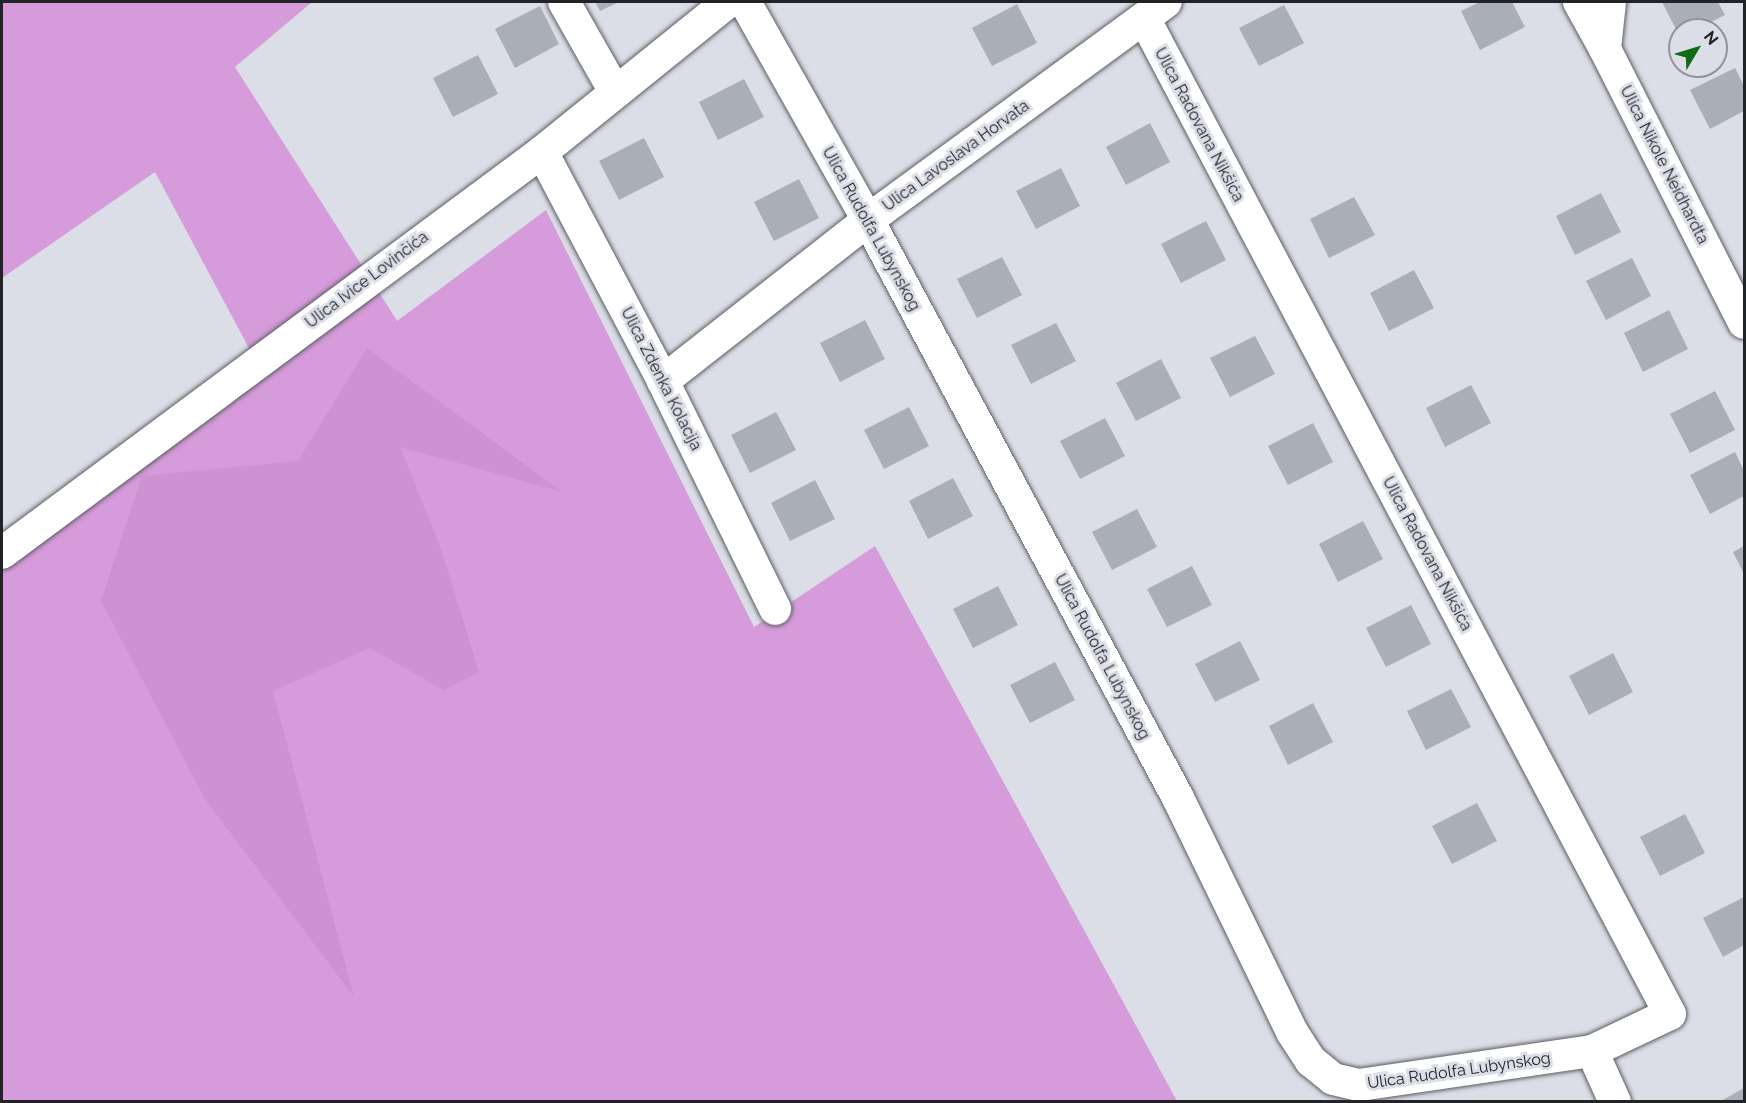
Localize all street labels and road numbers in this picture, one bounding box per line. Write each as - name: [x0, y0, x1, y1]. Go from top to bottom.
- street label: Ulica Radovana Nikšića: [1150, 45, 1248, 205]
- street label: Ulica Nikole Neidhardta: [1616, 83, 1712, 247]
- street label: Ulica Lavoslava Horvata: [879, 96, 1033, 216]
- street label: Ulica Rudolfa Lubynskog: [818, 144, 924, 314]
- street label: Ulica Ivice Lovinčića: [302, 227, 432, 333]
- street label: Ulica Zdenka Kolacija: [617, 304, 705, 454]
- street label: Ulica Radovana Nikšića: [1378, 474, 1476, 634]
- street label: Ulica Rudolfa Lubynskog: [1050, 571, 1154, 743]
- street label: Ulica Rudolfa Lubynskog: [1366, 1049, 1552, 1093]

